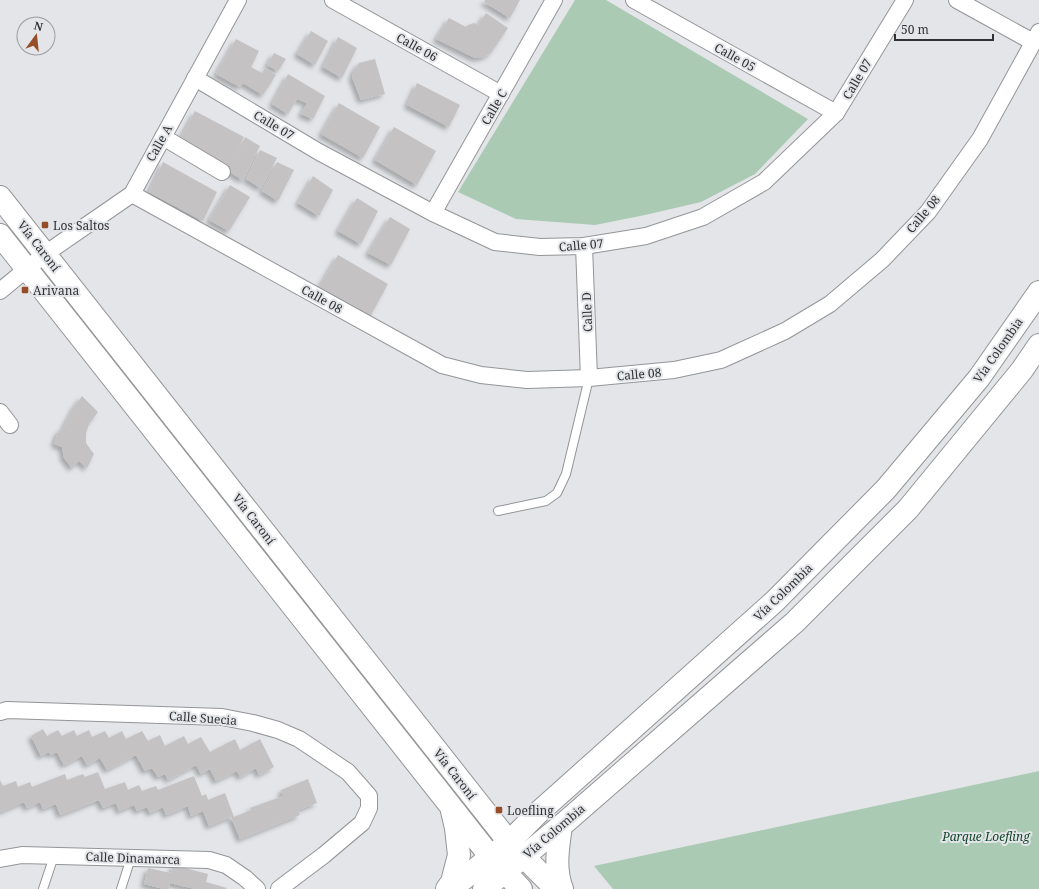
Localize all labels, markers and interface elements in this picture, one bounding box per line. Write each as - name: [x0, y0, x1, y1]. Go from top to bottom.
- north arrow: [16, 16, 56, 56]
- scale bar: [895, 16, 993, 42]
- text: N: [33, 17, 45, 34]
- text: 50 m: [901, 21, 929, 38]
- street label: Calle 06: [393, 29, 441, 65]
- street label: Calle 05: [711, 39, 759, 75]
- street label: Calle 07: [838, 55, 876, 102]
- street label: Calle C: [477, 86, 511, 128]
- street label: Calle 07: [251, 106, 298, 144]
- street label: Calle A: [142, 121, 176, 164]
- street label: Calle 08: [902, 191, 944, 237]
- street label: Vía Caroní: [14, 217, 64, 275]
- place label: Los Saltos: [53, 217, 110, 234]
- marker: Los Saltos: [40, 220, 50, 230]
- street label: Calle 07: [558, 235, 604, 255]
- street label: Calle 08: [298, 281, 346, 317]
- place label: Arivana: [33, 282, 79, 299]
- marker: Arivana: [20, 285, 30, 295]
- street label: Calle D: [578, 292, 596, 332]
- street label: Vía Colombia: [969, 314, 1027, 386]
- street label: Calle 08: [616, 364, 662, 384]
- street label: Vía Caroní: [229, 490, 279, 548]
- street label: Vía Colombia: [750, 559, 816, 625]
- street label: Calle Suecia: [168, 707, 238, 729]
- street label: Vía Caroní: [430, 745, 480, 803]
- street label: Vía Colombia: [519, 800, 589, 862]
- place label: Loefling: [507, 802, 554, 819]
- marker: Loefling: [494, 805, 504, 815]
- park label: Parque Loefling: [941, 828, 1031, 845]
- street label: Calle Dinamarca: [85, 848, 181, 868]

